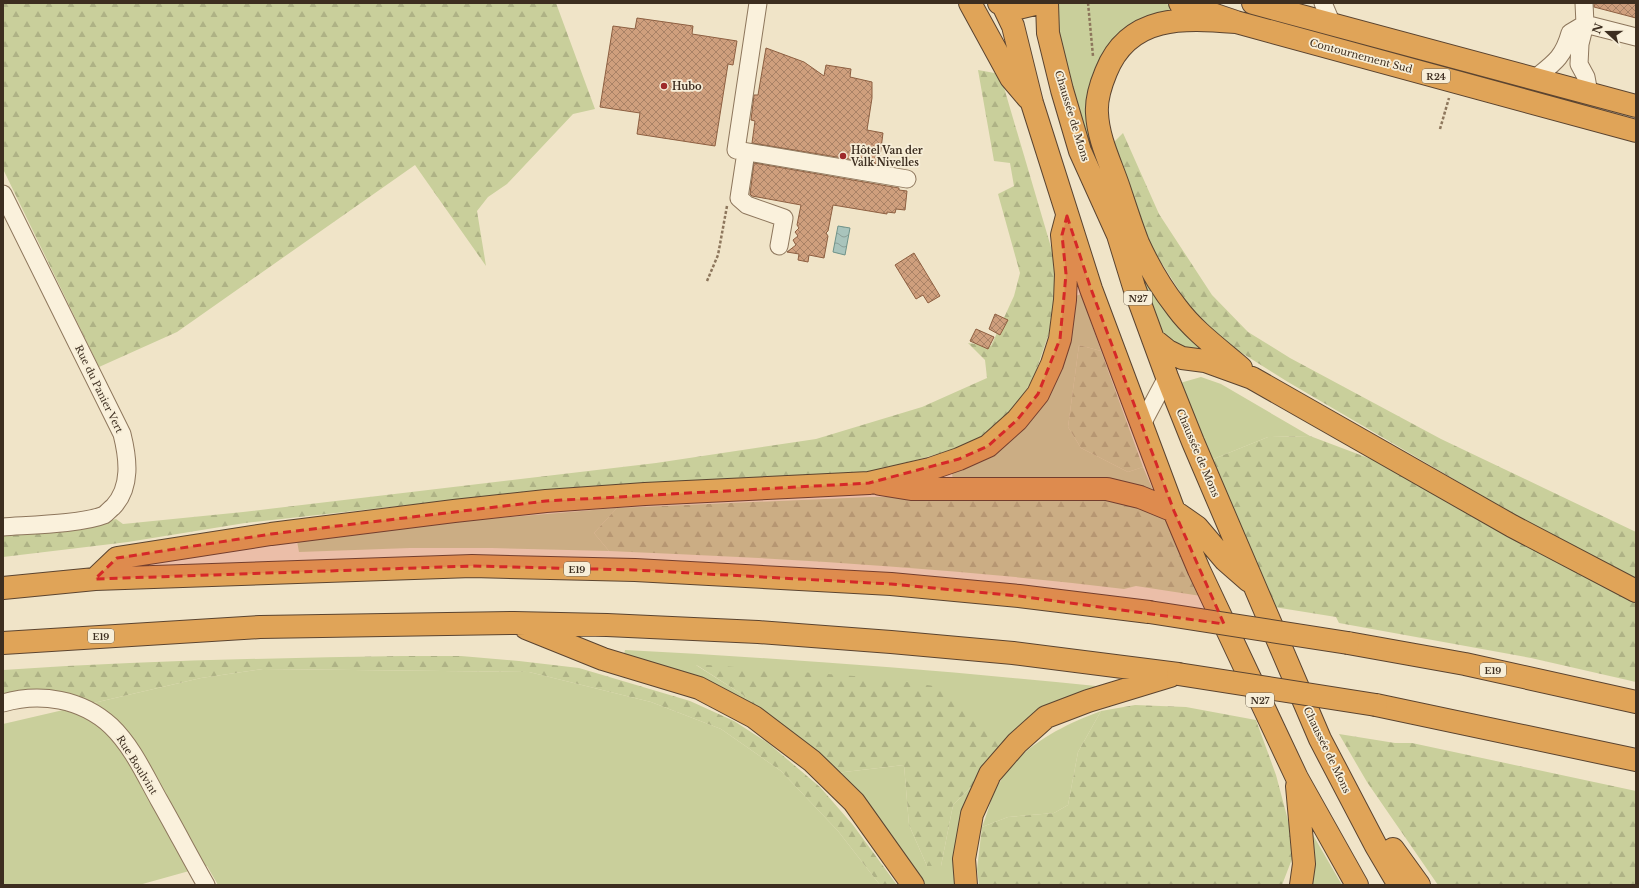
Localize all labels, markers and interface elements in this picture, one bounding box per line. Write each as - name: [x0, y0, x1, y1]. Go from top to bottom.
- north arrow: [1587, 12, 1627, 52]
- text: N: [1589, 20, 1606, 36]
- street label: Contournement Sud: [1308, 36, 1414, 76]
- street label: Chaussée de Mons: [1052, 69, 1092, 164]
- road number: R24: [1422, 69, 1450, 83]
- place label: Hubo: [672, 80, 702, 93]
- marker: Hubo: [659, 81, 669, 91]
- place label: Hôtel Van der Valk Nivelles: [850, 144, 923, 169]
- marker: Hôtel Van der Valk Nivelles: [838, 151, 848, 161]
- road number: N27: [1124, 291, 1152, 305]
- street label: Rue du Panier Vert: [72, 343, 126, 435]
- street label: Chaussée de Mons: [1174, 407, 1223, 499]
- road number: E19: [564, 562, 590, 576]
- road number: E19: [88, 629, 114, 643]
- road number: E19: [1480, 663, 1506, 677]
- road number: N27: [1246, 693, 1274, 707]
- street label: Chaussée de Mons: [1300, 705, 1354, 796]
- street label: Rue Boulvint: [114, 733, 161, 797]

